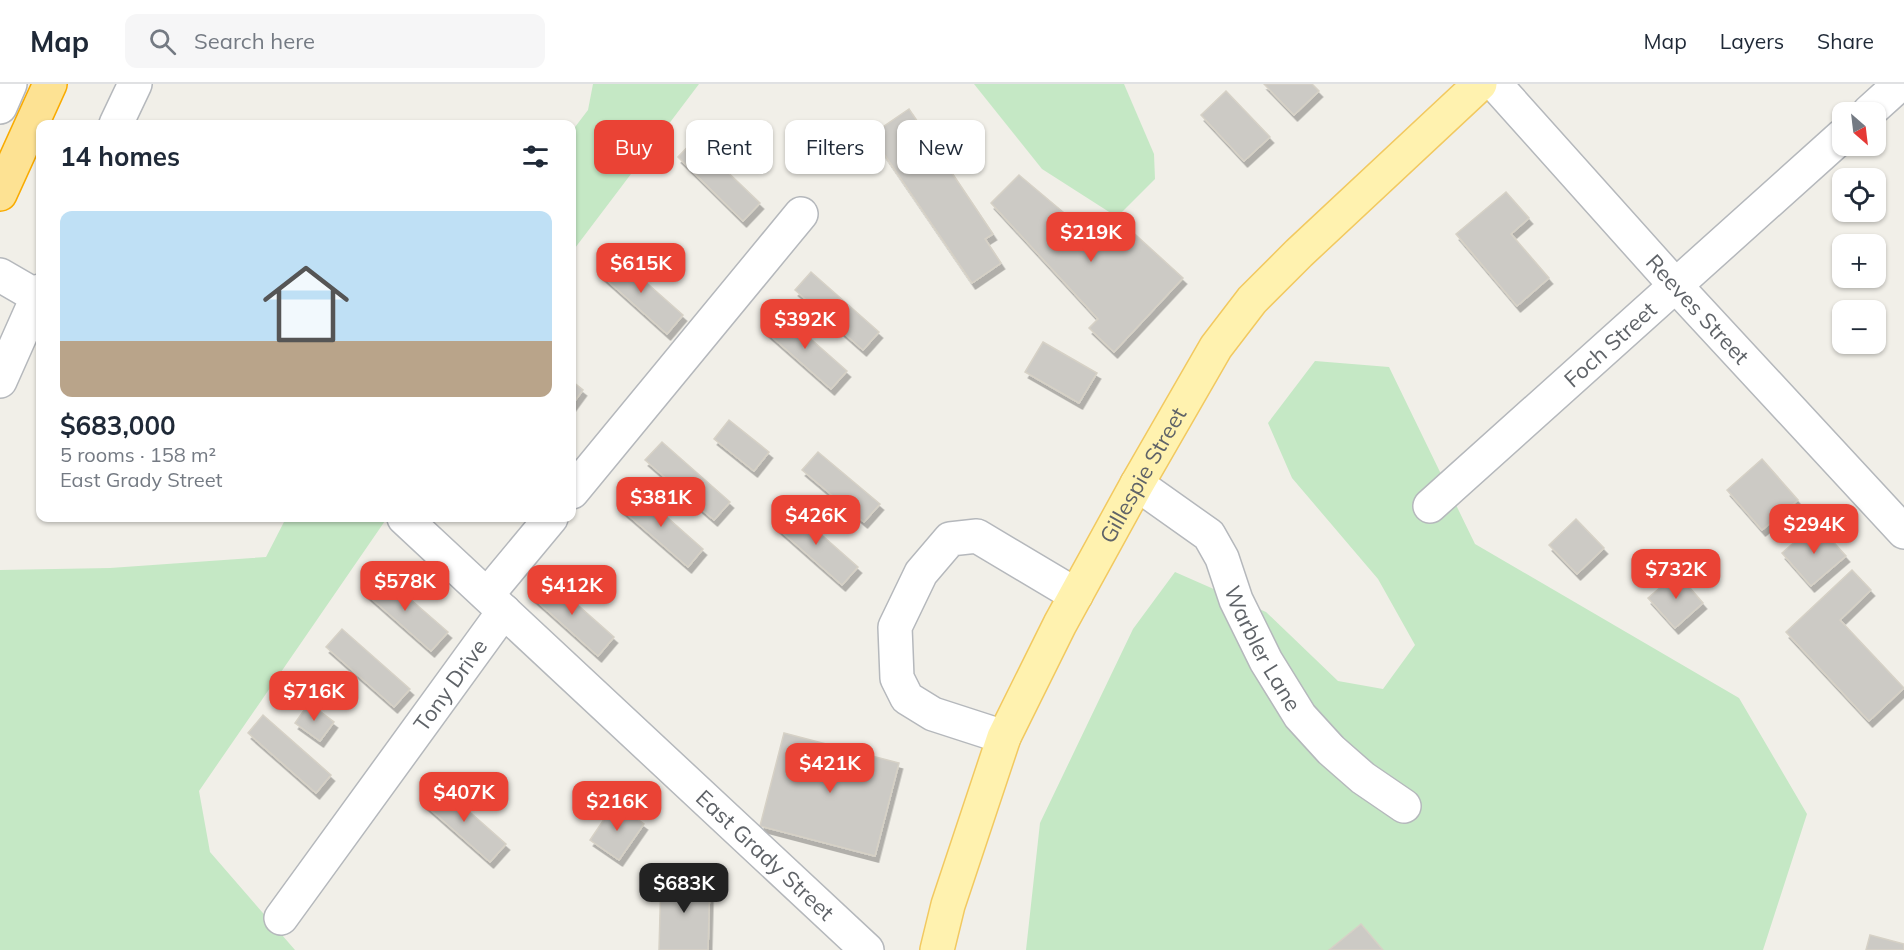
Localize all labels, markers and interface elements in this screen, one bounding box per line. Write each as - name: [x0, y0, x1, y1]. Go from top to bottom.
- search box: [125, 14, 545, 68]
- text: Map: [30, 24, 89, 59]
- icon: search: [146, 25, 179, 58]
- text: Search here: [194, 27, 315, 55]
- text: Map: [1644, 28, 1687, 54]
- text: Layers: [1720, 28, 1784, 54]
- text: Share: [1817, 28, 1874, 54]
- north arrow: [1832, 102, 1886, 156]
- map controls: [1832, 102, 1886, 354]
- chip: Buy: [594, 120, 674, 174]
- chip: Rent: [686, 120, 773, 174]
- chip: Filters: [785, 120, 885, 174]
- chip: New: [897, 120, 985, 174]
- text: 14 homes: [60, 140, 180, 173]
- icon: filters: [519, 140, 552, 173]
- button: locate: [1832, 168, 1886, 222]
- pin: $219K: [1049, 212, 1133, 263]
- text: $219K: [1060, 219, 1122, 244]
- button: +: [1832, 234, 1886, 288]
- pin: $615K: [599, 243, 683, 294]
- street label: Reeves Street: [1640, 248, 1756, 370]
- icon: home: [252, 250, 360, 358]
- text: $615K: [610, 250, 672, 275]
- street label: Foch Street: [1558, 295, 1662, 393]
- pin: $392K: [763, 299, 847, 350]
- button: −: [1832, 300, 1886, 354]
- text: $392K: [774, 306, 836, 331]
- street label: Gillespie Street: [1093, 402, 1193, 548]
- text: $683,000: [60, 409, 176, 442]
- text: 5 rooms · 158 m²: [60, 442, 216, 467]
- text: East Grady Street: [60, 467, 223, 492]
- pin: $381K: [619, 477, 703, 528]
- text: $381K: [630, 484, 692, 509]
- pin: $426K: [774, 495, 858, 546]
- text: $426K: [785, 502, 847, 527]
- pin: $294K: [1772, 504, 1856, 555]
- text: $294K: [1783, 511, 1845, 536]
- pin: $732K: [1634, 549, 1718, 600]
- text: $732K: [1645, 556, 1707, 581]
- pin: $578K: [363, 561, 447, 612]
- pin: $412K: [530, 565, 614, 616]
- text: $578K: [374, 568, 436, 593]
- text: $412K: [541, 572, 603, 597]
- street label: Warbler Lane: [1218, 582, 1308, 716]
- street label: Tony Drive: [407, 633, 493, 737]
- pin: $716K: [272, 671, 356, 722]
- text: $716K: [283, 678, 345, 703]
- pin: $421K: [788, 743, 872, 794]
- text: $421K: [799, 750, 861, 775]
- pin: $407K: [422, 772, 506, 823]
- text: $407K: [433, 779, 495, 804]
- pin: $216K: [575, 781, 659, 832]
- street label: East Grady Street: [690, 784, 840, 926]
- text: $216K: [586, 788, 648, 813]
- pin: $683K: [642, 863, 726, 914]
- text: $683K: [653, 870, 715, 895]

